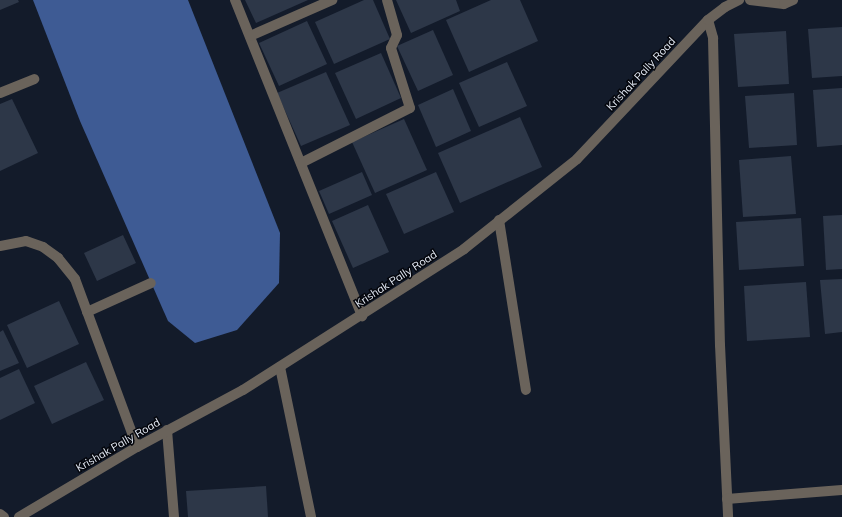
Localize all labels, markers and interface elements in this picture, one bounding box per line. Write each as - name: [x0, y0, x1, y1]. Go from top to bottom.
- street label: Krishak Pally Road: [604, 35, 678, 113]
- street label: Krishak Pally Road: [353, 248, 439, 310]
- street label: Krishak Pally Road: [74, 416, 162, 474]

